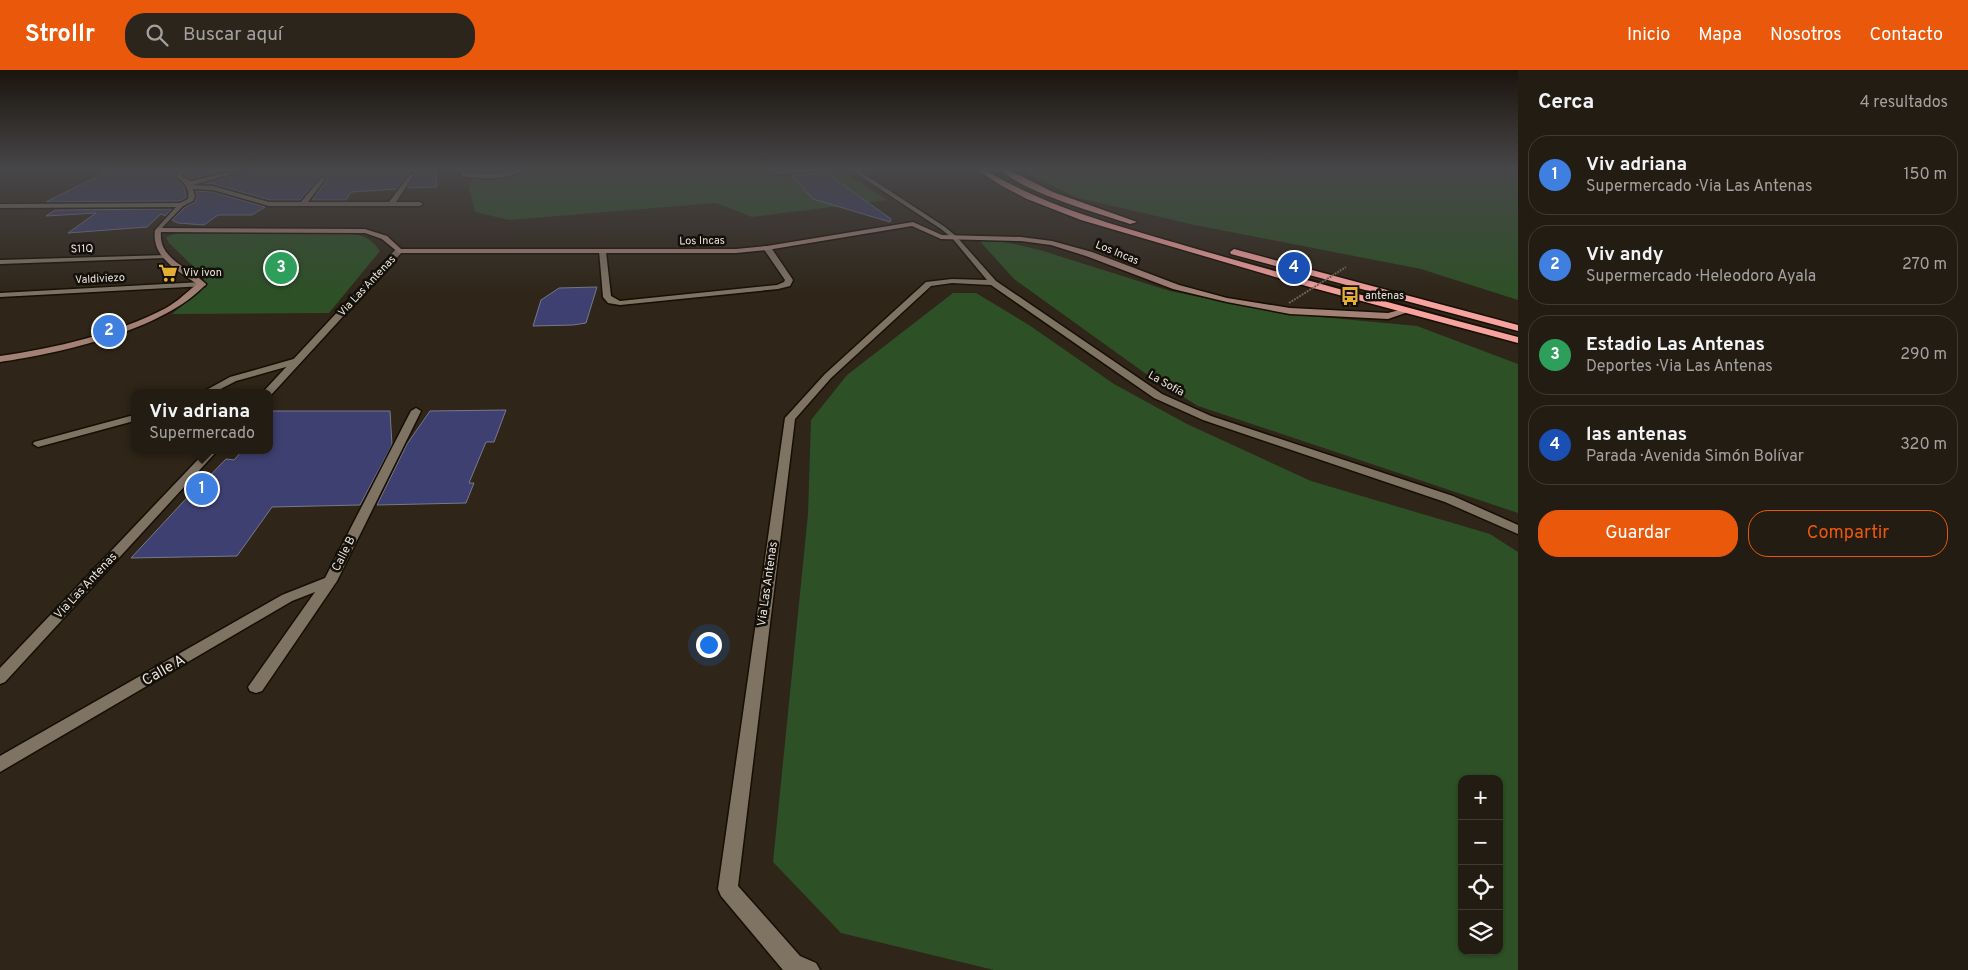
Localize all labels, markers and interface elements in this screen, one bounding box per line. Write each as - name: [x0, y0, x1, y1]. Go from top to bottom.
- search box: [125, 13, 475, 58]
- text: Strollr: [25, 20, 95, 50]
- icon: search: [143, 21, 171, 49]
- text: Buscar aquí: [183, 23, 283, 47]
- text: Inicio: [1627, 24, 1670, 47]
- text: Mapa: [1698, 24, 1742, 47]
- text: Nosotros: [1770, 24, 1842, 47]
- text: Contacto: [1870, 24, 1943, 47]
- text: Cerca: [1538, 89, 1594, 116]
- text: 4 resultados: [1860, 93, 1948, 113]
- text: Viv adriana: [1586, 153, 1687, 177]
- text: 1: [1552, 165, 1558, 185]
- text: 150 m: [1904, 165, 1947, 185]
- text: Supermercado · Via Las Antenas: [1586, 177, 1813, 197]
- street label: Los Incas: [679, 234, 725, 248]
- street label: Los Incas: [1093, 238, 1141, 268]
- street label: S11Q: [70, 242, 94, 256]
- text: Viv andy: [1586, 243, 1663, 267]
- pin: 3: [265, 249, 297, 287]
- pin: 4: [1278, 249, 1310, 287]
- street label: Via Las Antenas: [335, 253, 399, 319]
- text: 2: [1550, 255, 1560, 275]
- text: 270 m: [1902, 255, 1947, 275]
- supermarket icon: Viv ivon: [157, 262, 179, 284]
- place label: Viv ivon: [183, 266, 222, 280]
- text: Supermercado · Heleodoro Ayala: [1586, 267, 1816, 287]
- street label: Valdiviezo: [75, 271, 125, 287]
- bus stop icon: antenas: [1339, 285, 1361, 307]
- place label: antenas: [1365, 289, 1404, 303]
- pin: 2: [93, 312, 125, 350]
- text: Estadio Las Antenas: [1586, 333, 1765, 357]
- text: 3: [1550, 345, 1560, 365]
- text: 290 m: [1900, 345, 1947, 365]
- text: Deportes · Via Las Antenas: [1586, 357, 1773, 377]
- street label: La Sofía: [1145, 368, 1187, 400]
- popup: [131, 389, 273, 454]
- text: Viv adriana: [149, 400, 250, 424]
- text: las antenas: [1586, 423, 1687, 447]
- text: Supermercado: [149, 424, 255, 444]
- text: 4: [1550, 435, 1560, 455]
- text: 320 m: [1900, 435, 1947, 455]
- text: Parada · Avenida Simón Bolívar: [1586, 447, 1804, 467]
- pin: 1: [186, 470, 218, 508]
- button: Guardar: [1538, 510, 1738, 557]
- button: Compartir: [1748, 510, 1948, 557]
- street label: Calle B: [328, 534, 360, 574]
- street label: Via Las Antenas: [754, 541, 782, 627]
- street label: Via Las Antenas: [51, 549, 121, 623]
- your location: [696, 632, 722, 658]
- street label: Calle A: [139, 651, 189, 691]
- map controls: [1458, 775, 1503, 955]
- button: +: [1458, 775, 1503, 820]
- button: −: [1458, 820, 1503, 865]
- button: locate: [1458, 865, 1503, 910]
- button: layers: [1458, 910, 1503, 955]

